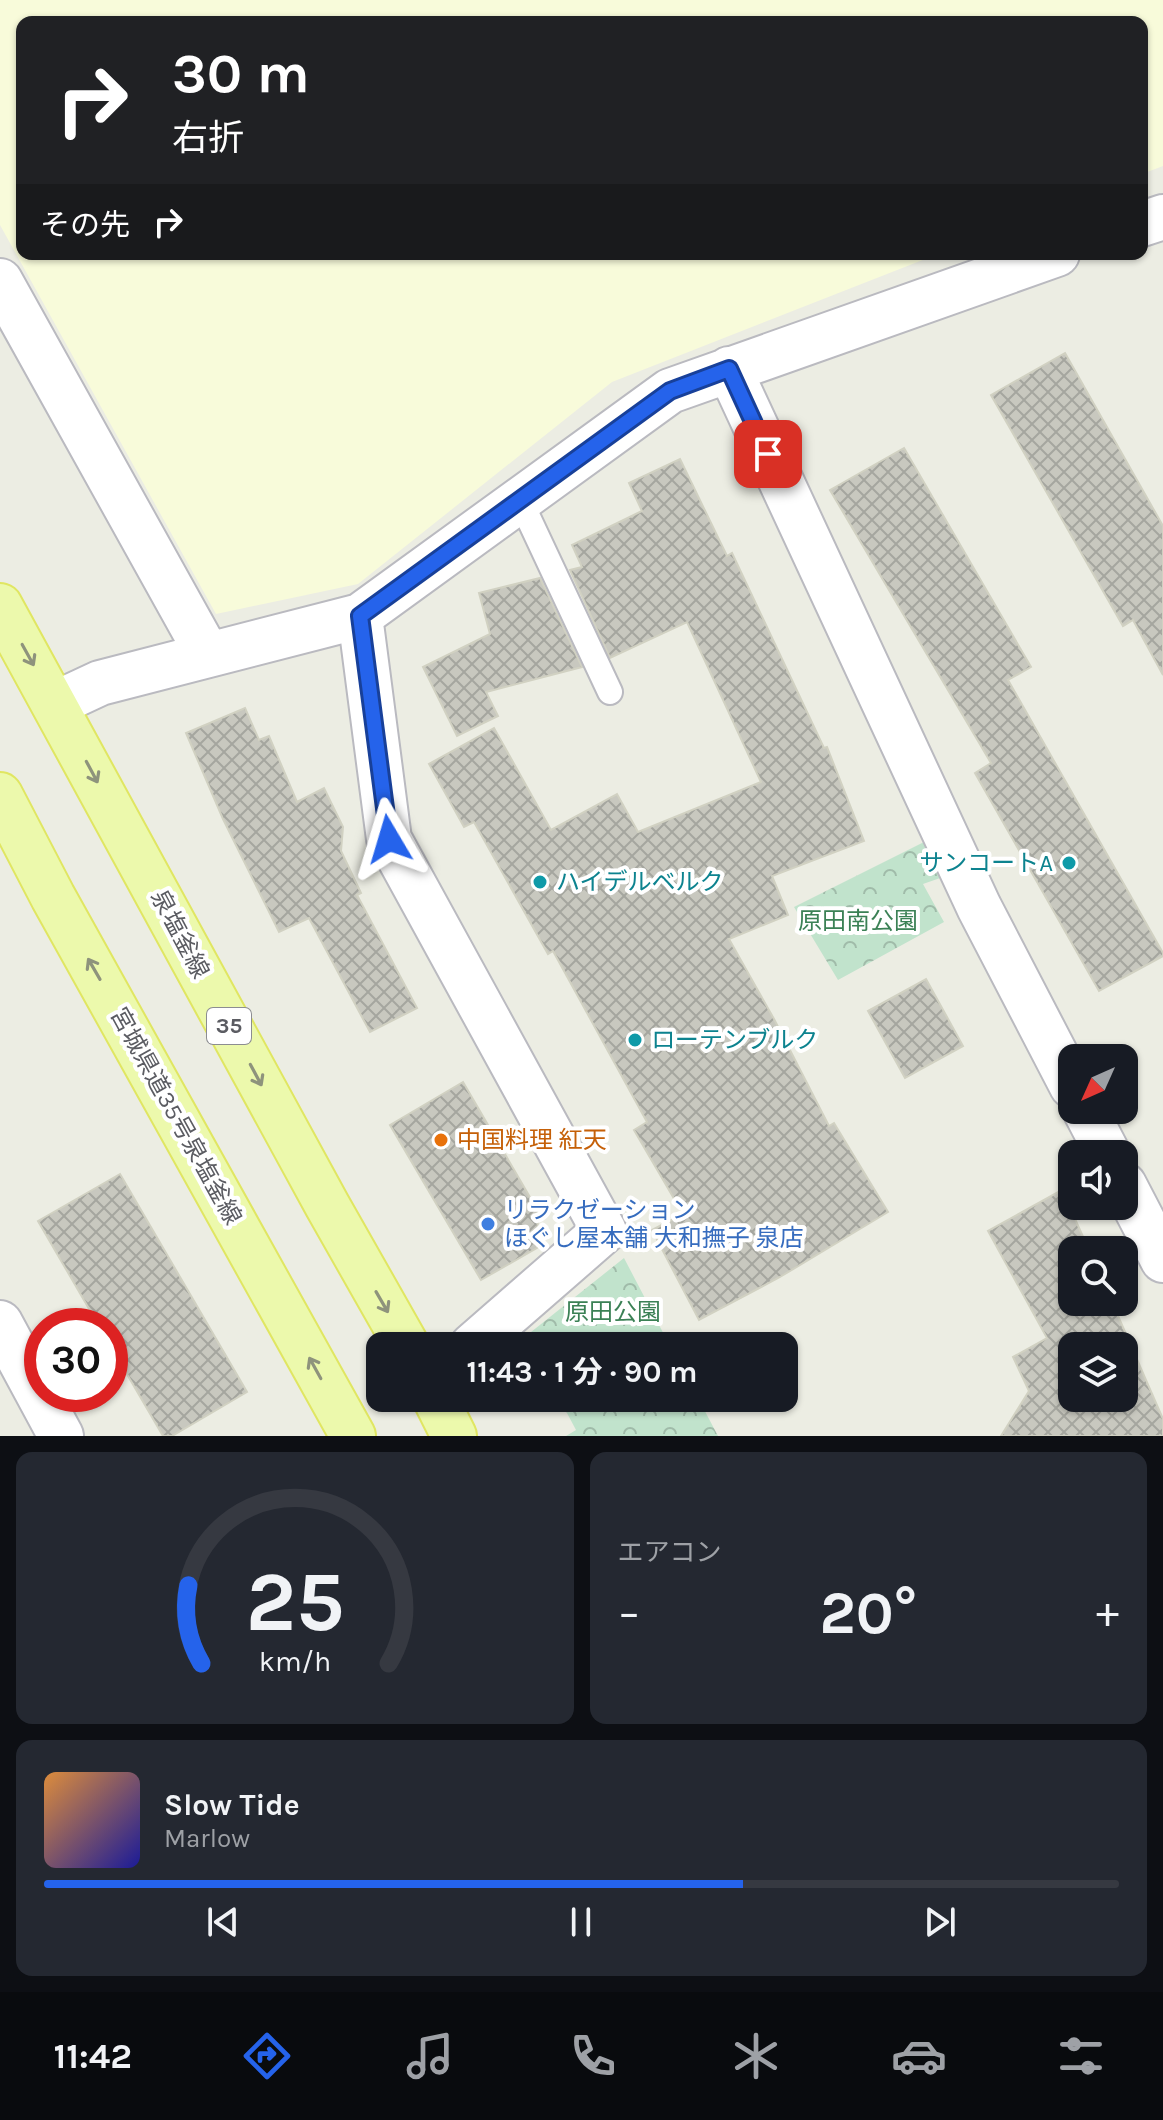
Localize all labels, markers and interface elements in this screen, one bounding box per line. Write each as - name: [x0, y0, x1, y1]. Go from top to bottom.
- text: 30 m: [172, 41, 310, 106]
- icon: right: [40, 48, 144, 152]
- text: 右折: [172, 117, 244, 159]
- icon: right: [146, 200, 190, 244]
- text: その先: [40, 207, 130, 243]
- pin: [734, 420, 802, 488]
- icon: arrive: [746, 432, 790, 476]
- one-way arrow: [20, 642, 36, 666]
- one-way arrow: [85, 760, 100, 784]
- position arrow: [347, 797, 431, 881]
- place label: サンコートA: [919, 849, 1053, 877]
- marker: サンコートA: [1060, 854, 1078, 872]
- place label: ハイデルベルク: [556, 868, 724, 896]
- marker: ハイデルベルク: [531, 873, 549, 891]
- street label: 泉塩釜線: [145, 885, 215, 983]
- park label: 原田南公園: [798, 907, 918, 935]
- one-way arrow: [86, 958, 102, 981]
- street label: 宮城県道35号泉塩釜線: [105, 1003, 247, 1229]
- road number: 35: [207, 1008, 251, 1044]
- place label: ローテンブルク: [651, 1026, 818, 1054]
- marker: ローテンブルク: [626, 1031, 644, 1049]
- north arrow: [1058, 1044, 1138, 1124]
- map controls: [1058, 1044, 1138, 1412]
- one-way arrow: [248, 1063, 264, 1086]
- place label: 中国料理 紅天: [457, 1126, 607, 1154]
- marker: 中国料理 紅天: [432, 1131, 450, 1149]
- button: sound: [1058, 1140, 1138, 1220]
- place label: リラクゼーション ほぐし屋本舗 大和撫子 泉店: [504, 1196, 803, 1252]
- marker: リラクゼーション ほぐし屋本舗 大和撫子 泉店: [479, 1215, 497, 1233]
- button: search: [1058, 1236, 1138, 1316]
- one-way arrow: [375, 1290, 390, 1314]
- park label: 原田公園: [565, 1298, 661, 1326]
- speed limit sign: 30: [24, 1308, 128, 1412]
- button: layers: [1058, 1332, 1138, 1412]
- text: 11:43 · 1 分 · 90 m: [467, 1354, 697, 1390]
- one-way arrow: [307, 1356, 323, 1380]
- text: エアコン: [618, 1537, 722, 1568]
- text: 25: [245, 1554, 344, 1651]
- text: 20°: [819, 1578, 917, 1648]
- text: −: [618, 1587, 641, 1638]
- text: +: [1096, 1587, 1119, 1638]
- text: km/h: [259, 1645, 331, 1678]
- text: Slow Tide: [164, 1787, 300, 1823]
- text: Marlow: [164, 1823, 250, 1854]
- icon: previous: [201, 1900, 245, 1944]
- icon: pause: [559, 1900, 603, 1944]
- icon: next: [918, 1900, 962, 1944]
- icon: directions: [239, 2028, 295, 2084]
- icon: music: [402, 2028, 458, 2084]
- icon: phone: [565, 2028, 621, 2084]
- icon: climate: [728, 2028, 784, 2084]
- icon: car: [891, 2028, 947, 2084]
- icon: filters: [1053, 2028, 1109, 2084]
- text: 11:42: [53, 2035, 132, 2077]

